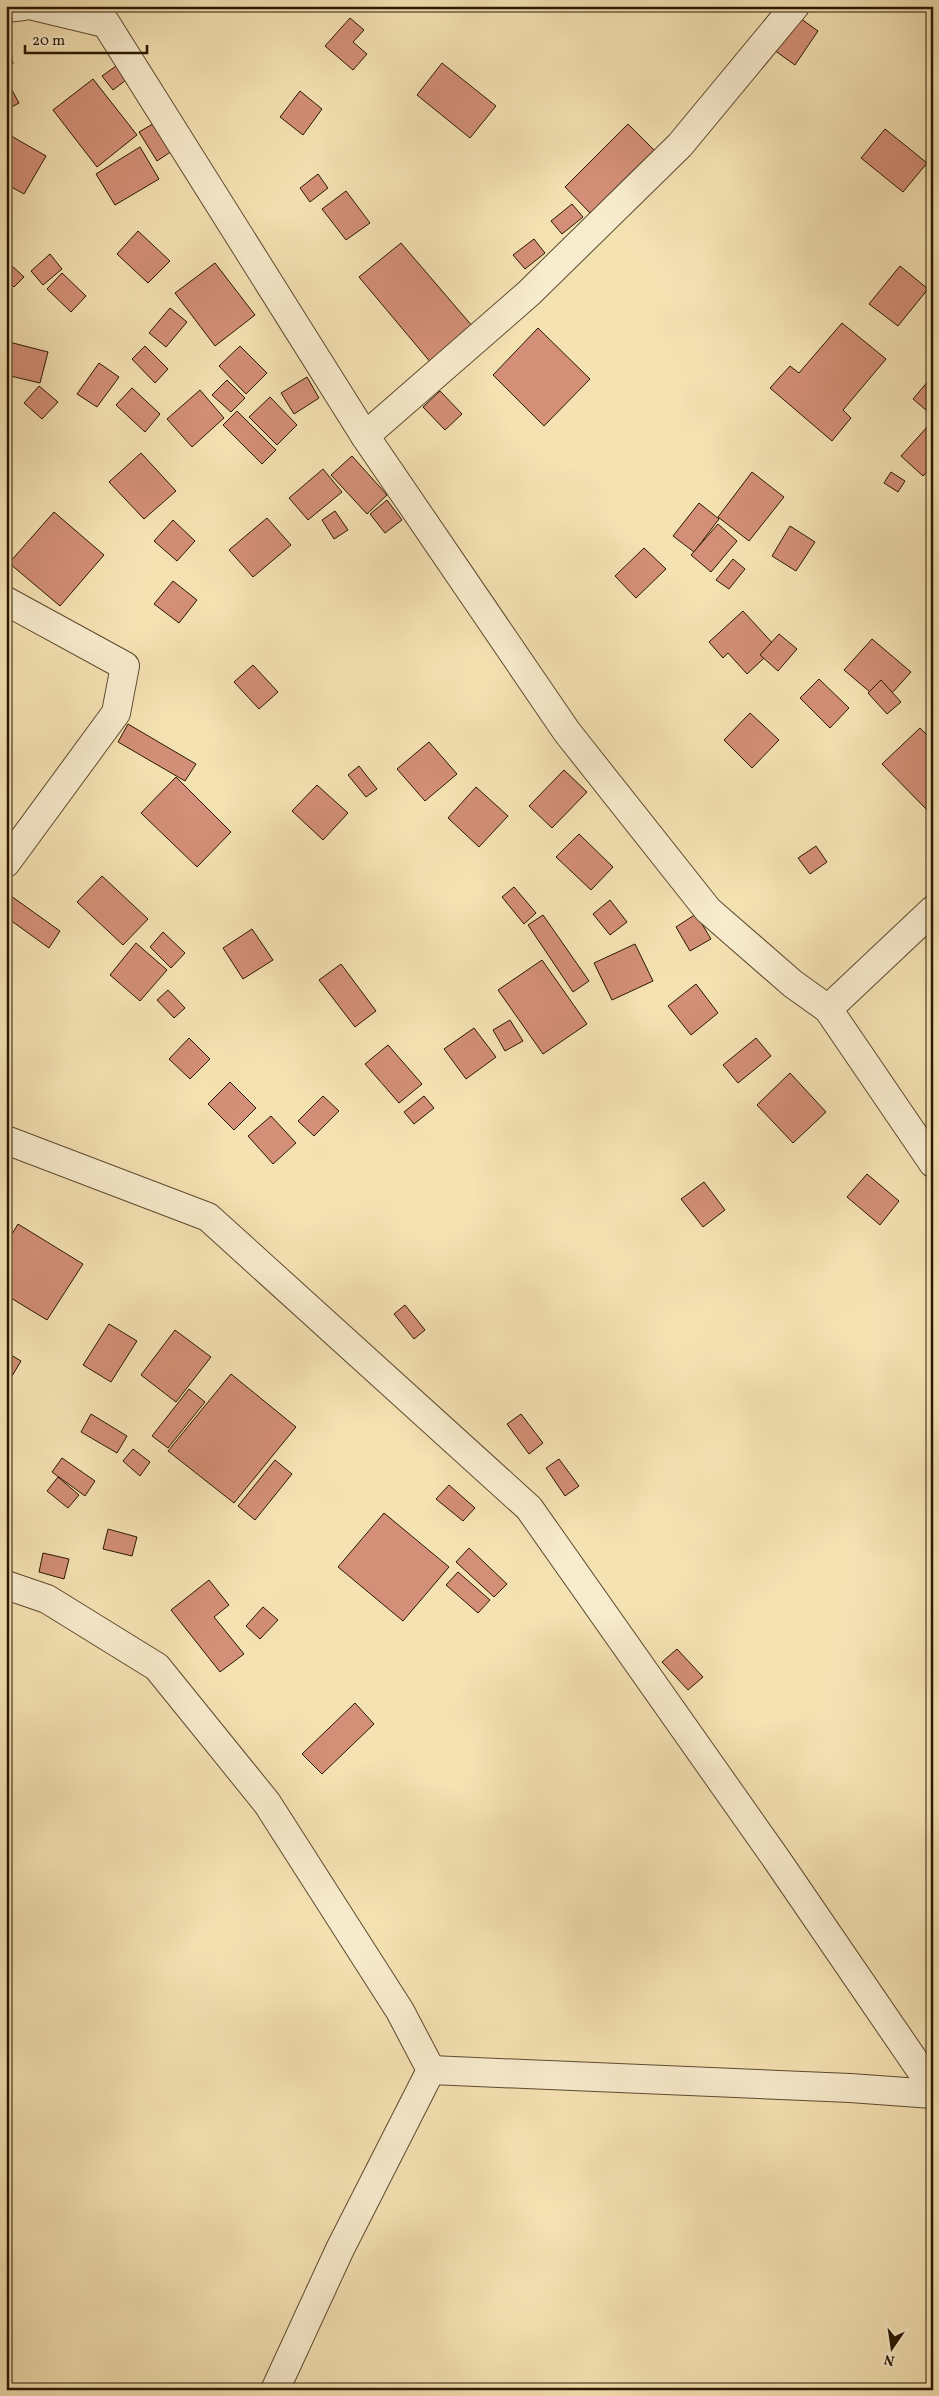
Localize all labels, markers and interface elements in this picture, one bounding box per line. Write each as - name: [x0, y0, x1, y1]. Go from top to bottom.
- scale bar: [25, 22, 148, 54]
- text: 20 m: [32, 31, 65, 52]
- north arrow: [866, 2324, 916, 2374]
- text: N: [882, 2349, 897, 2370]

